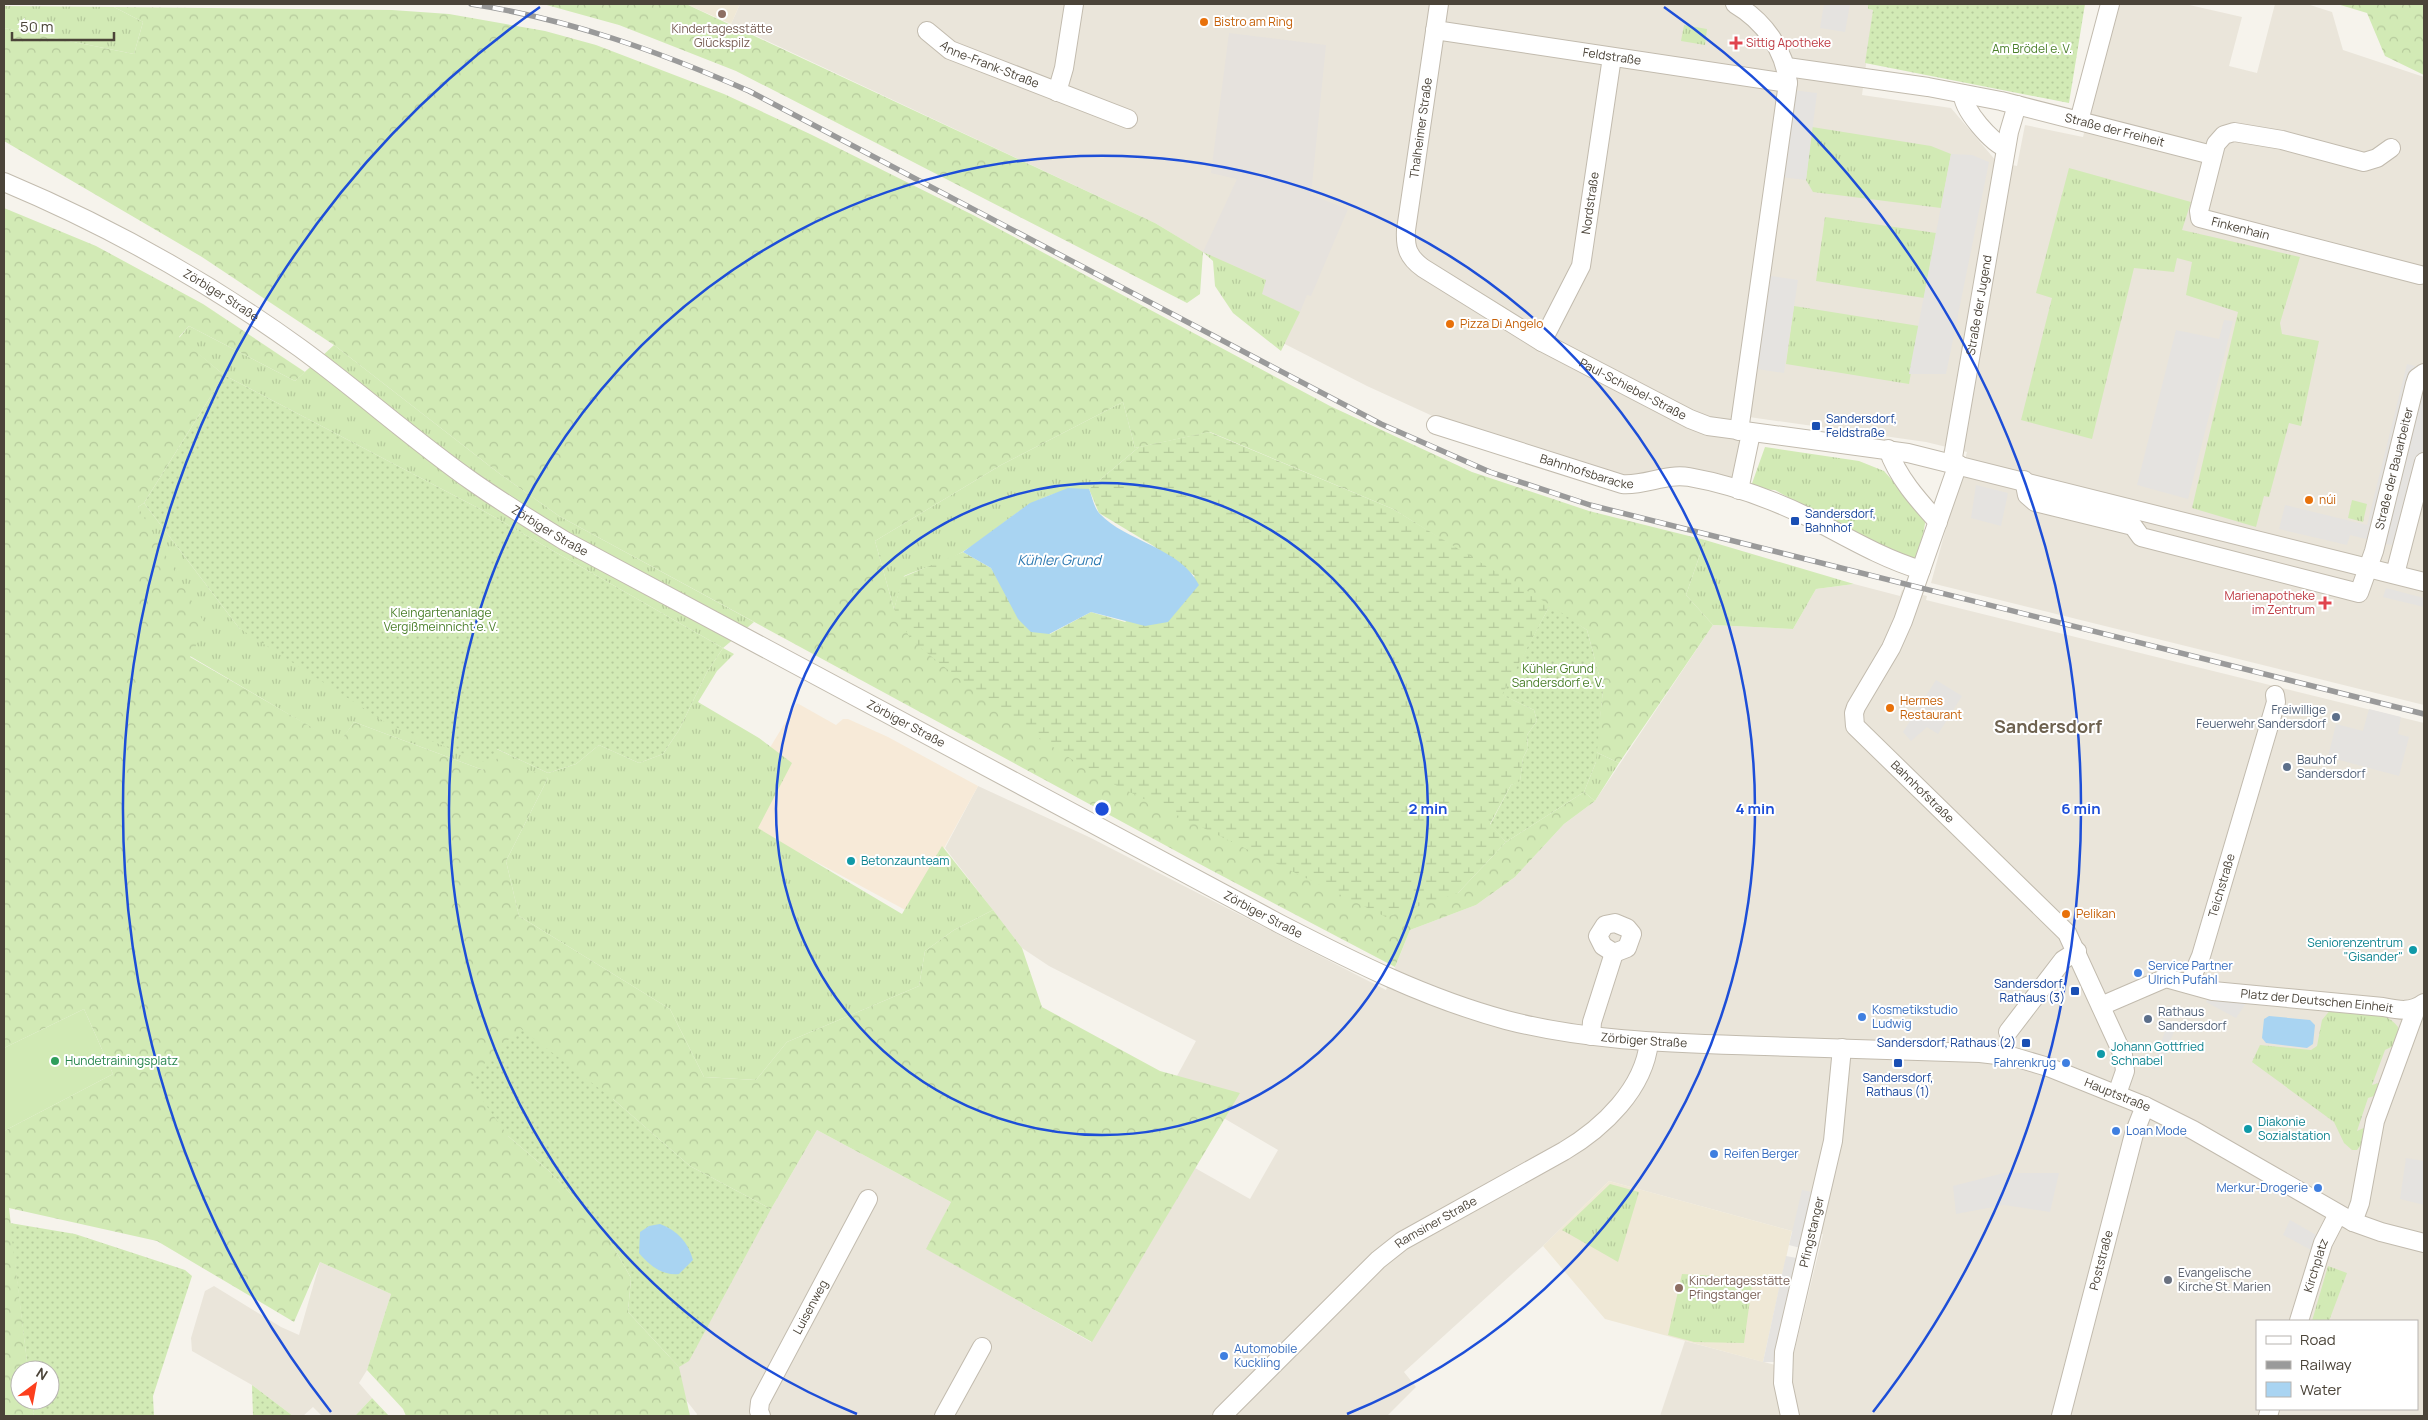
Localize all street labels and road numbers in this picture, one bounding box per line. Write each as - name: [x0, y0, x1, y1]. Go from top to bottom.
- street label: Anne-Frank-Straße: [937, 36, 1042, 92]
- street label: Feldstraße: [1582, 43, 1642, 69]
- street label: Thalheimer Straße: [1405, 76, 1436, 179]
- street label: Straße der Freiheit: [2063, 109, 2167, 151]
- street label: Nordstraße: [1577, 171, 1603, 235]
- street label: Finkenhain: [2210, 212, 2272, 244]
- street label: Straße der Jugend: [1962, 254, 1996, 357]
- street label: Zörbiger Straße: [180, 265, 263, 325]
- street label: Paul-Schiebel-Straße: [1576, 354, 1690, 424]
- street label: Straße der Bauarbeiter: [2371, 405, 2417, 531]
- street label: Bahnhofsbaracke: [1538, 449, 1634, 492]
- street label: Zörbiger Straße: [508, 501, 591, 560]
- street label: Zörbiger Straße: [864, 695, 948, 751]
- street label: Bahnhofstraße: [1887, 756, 1958, 826]
- street label: Teichstraße: [2204, 851, 2239, 919]
- street label: Zörbiger Straße: [1221, 886, 1306, 942]
- street label: Platz der Deutschen Einheit: [2240, 985, 2395, 1017]
- street label: Zörbiger Straße: [1600, 1028, 1688, 1051]
- street label: Hauptstraße: [2082, 1074, 2154, 1116]
- street label: Ramsiner Straße: [1391, 1192, 1480, 1252]
- street label: Pfingstanger: [1795, 1194, 1828, 1269]
- street label: Poststraße: [2085, 1228, 2117, 1292]
- street label: Kirchplatz: [2299, 1235, 2332, 1295]
- street label: Luisenweg: [789, 1277, 832, 1337]

